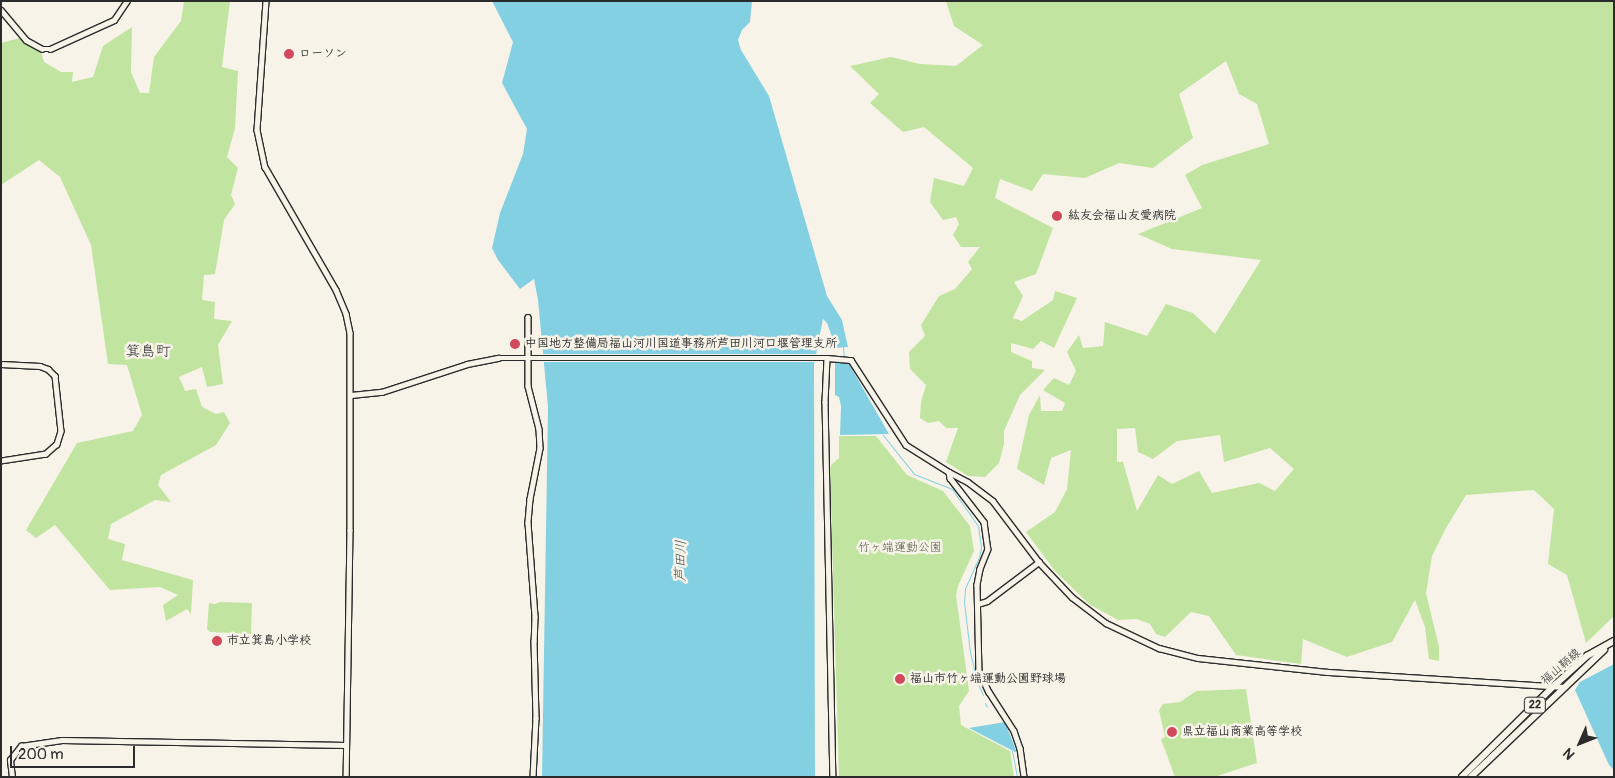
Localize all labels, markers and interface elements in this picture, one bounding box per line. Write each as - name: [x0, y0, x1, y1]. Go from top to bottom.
- place label: ローソン: [299, 47, 347, 61]
- marker: ローソン: [283, 48, 295, 60]
- marker: 紘友会福山友愛病院: [1050, 209, 1064, 223]
- place label: 紘友会福山友愛病院: [1068, 209, 1176, 223]
- place label: 中国地方整備局福山河川国道事務所芦田川河口堰管理支所: [525, 337, 837, 351]
- marker: 中国地方整備局福山河川国道事務所芦田川河口堰管理支所: [509, 338, 521, 350]
- district label: 箕島町: [126, 343, 170, 361]
- water label: 芦田川: [672, 540, 690, 582]
- park label: 竹ヶ端運動公園: [858, 541, 942, 555]
- place label: 市立箕島小学校: [227, 634, 311, 648]
- marker: 市立箕島小学校: [211, 635, 223, 647]
- street label: 福山鞆線: [1538, 646, 1584, 688]
- place label: 福山市竹ヶ端運動公園野球場: [910, 672, 1066, 686]
- marker: 福山市竹ヶ端運動公園野球場: [894, 673, 906, 685]
- road number: 22: [1524, 696, 1546, 714]
- north arrow: [1555, 718, 1605, 768]
- place label: 県立福山商業高等学校: [1182, 725, 1302, 739]
- marker: 県立福山商業高等学校: [1166, 726, 1178, 738]
- scale bar: [12, 736, 138, 768]
- text: N: [1559, 744, 1578, 763]
- text: 200 m: [18, 745, 63, 764]

